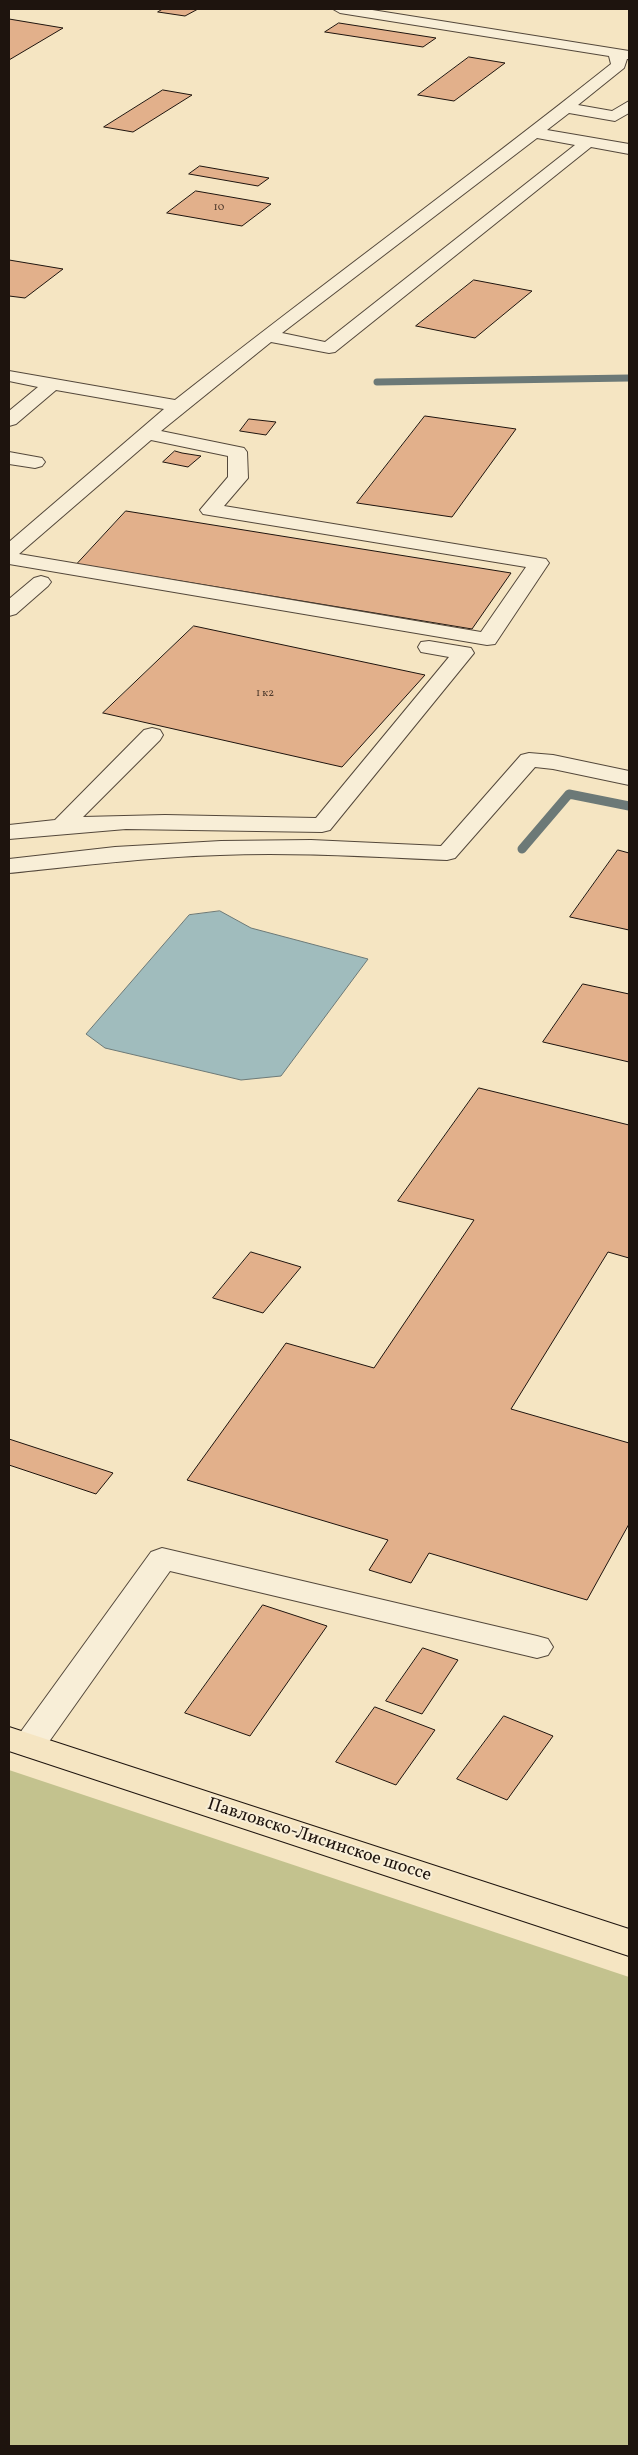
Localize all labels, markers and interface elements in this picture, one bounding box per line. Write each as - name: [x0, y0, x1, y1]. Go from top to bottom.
- house number: 10: [214, 201, 224, 215]
- house number: 1 к2: [256, 687, 274, 701]
- street label: Павловско-Лисинское шоссе: [204, 1795, 434, 1887]

